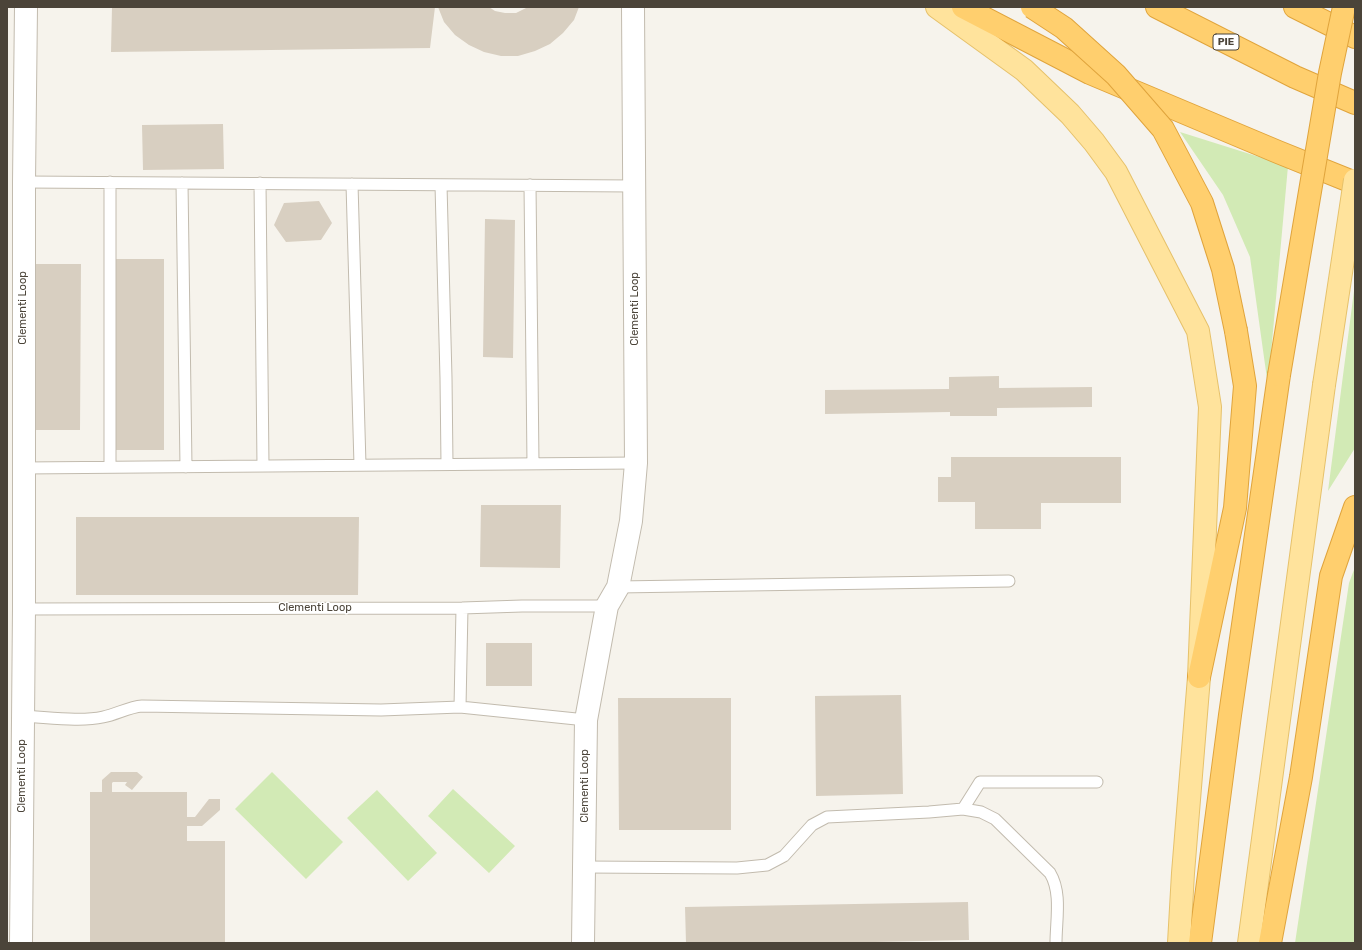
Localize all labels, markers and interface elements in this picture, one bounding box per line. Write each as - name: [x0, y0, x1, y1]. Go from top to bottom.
- road number: PIE: [1213, 34, 1239, 50]
- street label: Clementi Loop: [16, 271, 30, 345]
- street label: Clementi Loop: [628, 272, 642, 346]
- street label: Clementi Loop: [278, 601, 352, 615]
- street label: Clementi Loop: [15, 739, 29, 813]
- street label: Clementi Loop: [578, 749, 592, 823]

